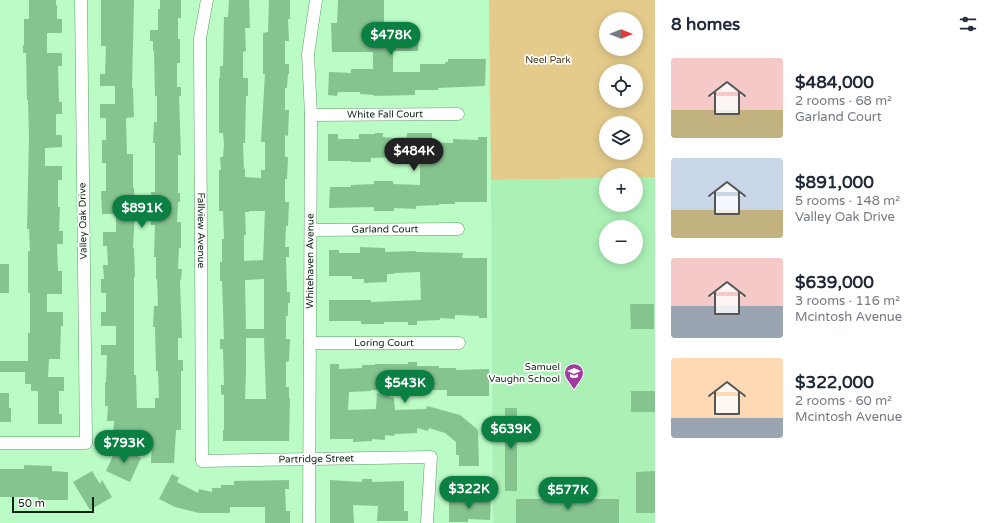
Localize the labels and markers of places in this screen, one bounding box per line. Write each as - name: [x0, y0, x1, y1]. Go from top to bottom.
- pin: $478K: [363, 22, 419, 56]
- pin: $484K: [386, 138, 442, 172]
- pin: $891K: [114, 195, 170, 229]
- place label: Samuel Vaughn School: [489, 361, 560, 385]
- school or university icon: Samuel Vaughn School: [563, 362, 585, 390]
- pin: $543K: [377, 370, 433, 404]
- pin: $639K: [483, 416, 539, 450]
- pin: $793K: [96, 430, 152, 464]
- pin: $322K: [441, 476, 497, 510]
- pin: $577K: [540, 477, 596, 511]

